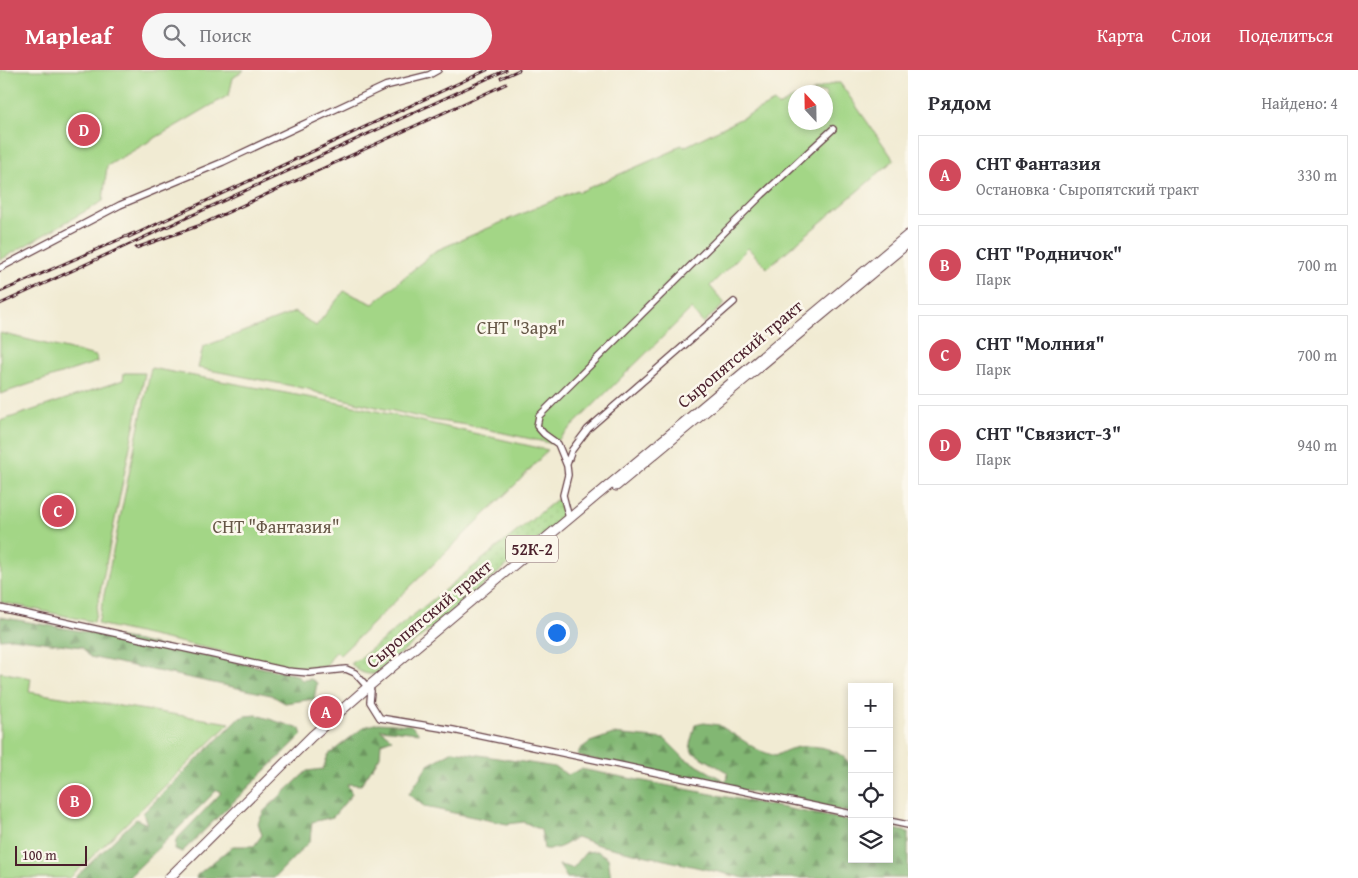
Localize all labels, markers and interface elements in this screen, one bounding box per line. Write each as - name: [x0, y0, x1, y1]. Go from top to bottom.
- search box: [142, 13, 492, 58]
- text: Mapleaf: [25, 18, 112, 53]
- icon: search: [160, 21, 188, 49]
- text: Поиск: [200, 21, 251, 49]
- text: Карта: [1097, 22, 1144, 49]
- text: Слои: [1172, 22, 1211, 49]
- text: Поделиться: [1239, 22, 1333, 49]
- north arrow: [788, 85, 833, 130]
- text: Рядом: [928, 87, 991, 118]
- text: Найдено: 4: [1261, 91, 1338, 115]
- pin: D: [68, 111, 100, 149]
- text: СНТ Фантазия: [976, 149, 1101, 177]
- text: A: [940, 163, 950, 187]
- text: 330 m: [1297, 163, 1337, 187]
- text: Остановка · Сыропятский тракт: [976, 177, 1199, 201]
- text: СНТ "Родничок": [976, 239, 1122, 267]
- text: B: [940, 253, 950, 277]
- text: 700 m: [1297, 253, 1337, 277]
- text: Парк: [976, 267, 1011, 291]
- street label: Сыропятский тракт: [671, 293, 809, 414]
- park label: СНТ "Заря": [477, 314, 565, 341]
- text: СНТ "Молния": [976, 329, 1105, 357]
- text: C: [940, 343, 950, 367]
- text: 700 m: [1297, 343, 1337, 367]
- text: Парк: [976, 357, 1011, 381]
- text: СНТ "Связист-3": [976, 419, 1121, 447]
- text: D: [940, 433, 950, 457]
- text: 940 m: [1297, 433, 1337, 457]
- text: Парк: [976, 447, 1011, 471]
- pin: C: [42, 492, 74, 530]
- park label: СНТ "Фантазия": [212, 513, 340, 540]
- road number: 52К-2: [506, 536, 558, 562]
- street label: Сыропятский тракт: [360, 553, 498, 674]
- your location: [544, 620, 570, 646]
- map controls: [848, 683, 893, 863]
- button: +: [848, 683, 893, 728]
- pin: A: [310, 693, 342, 731]
- button: −: [848, 728, 893, 773]
- button: locate: [848, 773, 893, 818]
- pin: B: [59, 782, 91, 820]
- button: layers: [848, 818, 893, 863]
- scale bar: [15, 843, 88, 866]
- text: 100 m: [22, 845, 57, 865]

